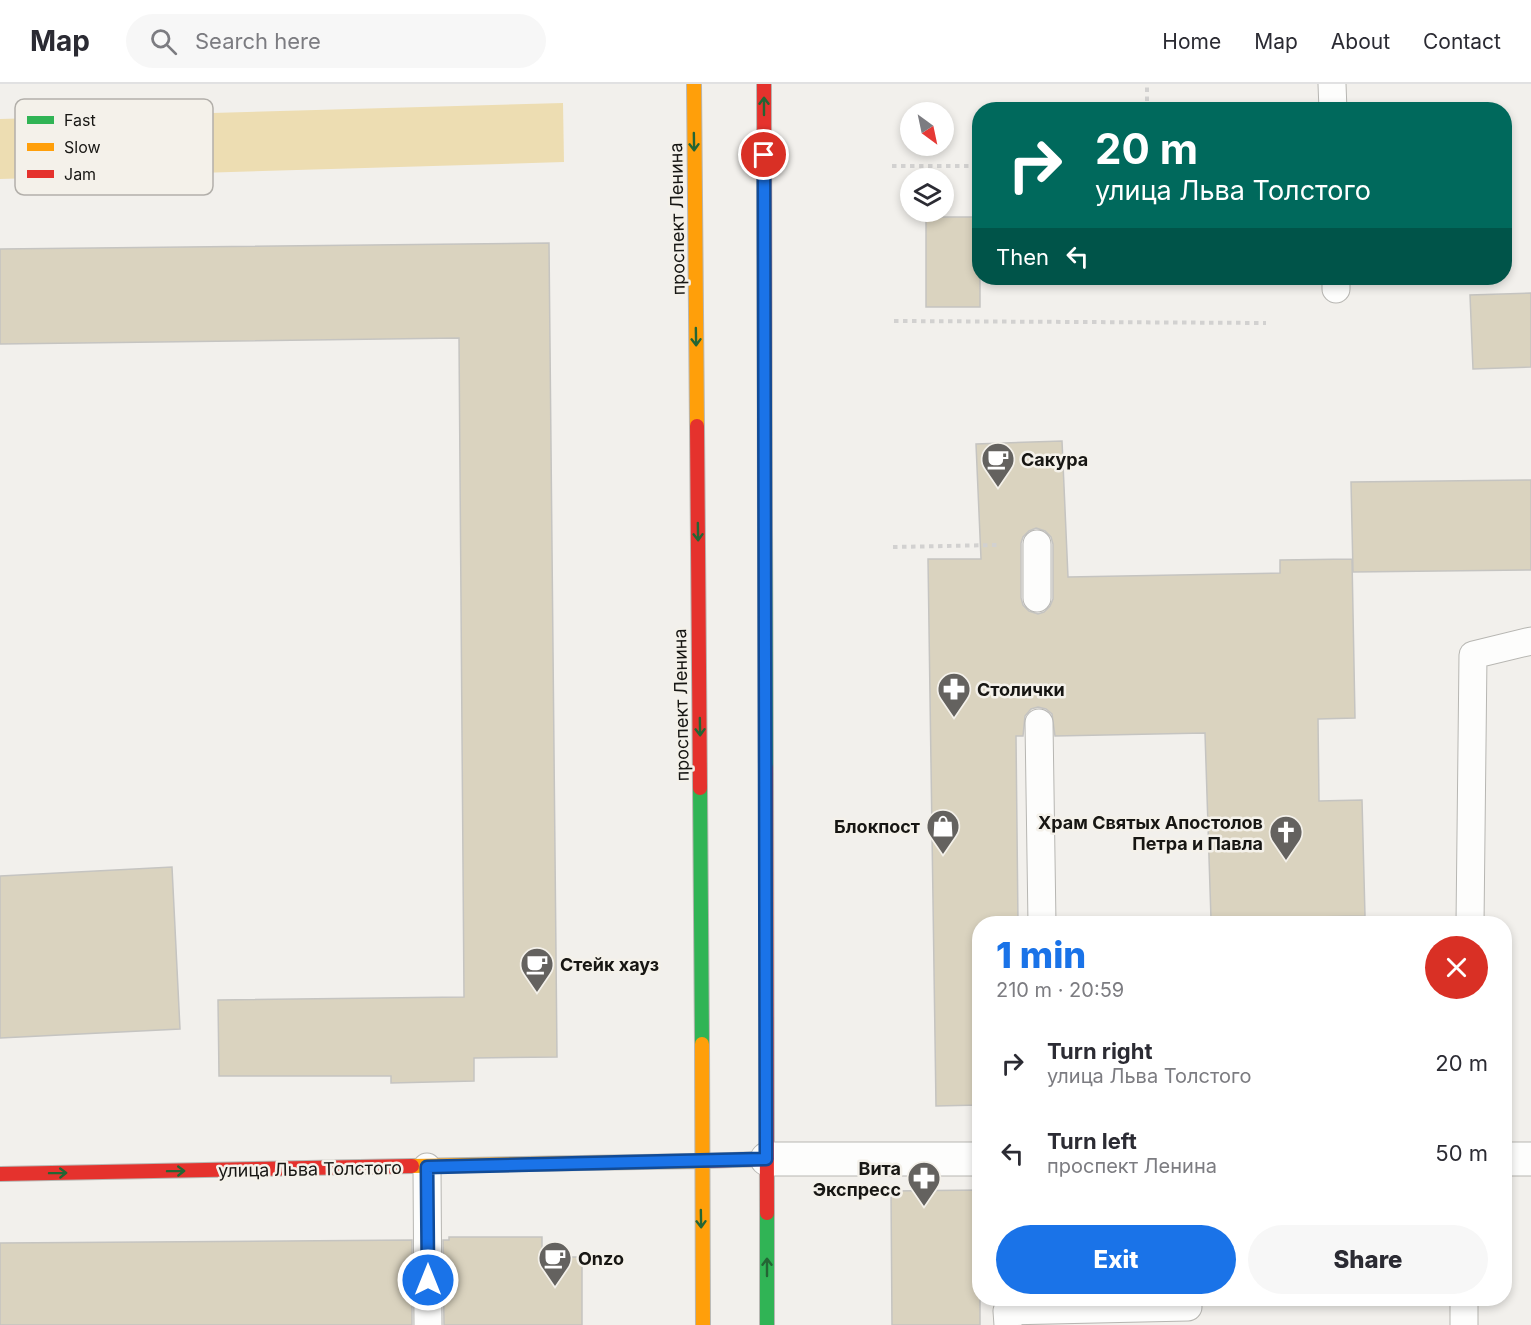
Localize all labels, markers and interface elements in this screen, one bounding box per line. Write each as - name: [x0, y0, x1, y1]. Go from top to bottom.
- search box: [126, 14, 546, 68]
- text: Map: [30, 24, 90, 58]
- icon: search: [147, 25, 180, 58]
- text: Search here: [195, 28, 321, 54]
- text: Home: [1162, 29, 1221, 54]
- text: Map: [1254, 29, 1298, 54]
- text: About: [1331, 29, 1390, 54]
- text: Contact: [1423, 29, 1501, 54]
- one-way arrow: [758, 96, 770, 116]
- legend: [15, 99, 213, 195]
- north arrow: [900, 102, 954, 156]
- map controls: [900, 102, 954, 222]
- text: Fast: [64, 110, 96, 130]
- text: 20 m: [1095, 123, 1198, 174]
- icon: right: [996, 126, 1074, 204]
- pin: [738, 129, 789, 180]
- one-way arrow: [688, 132, 700, 152]
- text: Slow: [64, 137, 101, 157]
- icon: arrive: [747, 138, 780, 171]
- street label: проспект Ленина: [665, 142, 689, 296]
- text: Jam: [64, 164, 96, 184]
- button: layers: [900, 168, 954, 222]
- text: улица Льва Толстого: [1095, 174, 1371, 207]
- icon: left: [1061, 240, 1094, 273]
- text: Then: [996, 244, 1049, 270]
- one-way arrow: [690, 327, 702, 347]
- cafe icon: Сакура: [980, 441, 1016, 488]
- place label: Сакура: [1021, 449, 1088, 470]
- one-way arrow: [692, 522, 704, 542]
- street label: проспект Ленина: [669, 628, 693, 782]
- pharmacy icon: Столички: [936, 671, 972, 718]
- place label: Столички: [977, 679, 1065, 700]
- one-way arrow: [694, 717, 706, 737]
- shop icon: Блокпост: [925, 808, 961, 855]
- place label: Храм Святых Апостолов Петра и Павла: [1038, 812, 1263, 854]
- church icon: Храм Святых Апостолов Петра и Павла: [1268, 814, 1304, 861]
- place label: Блокпост: [834, 816, 920, 837]
- text: 1 min: [996, 933, 1086, 977]
- button: close: [1425, 936, 1488, 999]
- cafe icon: Стейк хауз: [519, 946, 555, 993]
- place label: Стейк хауз: [560, 954, 659, 975]
- text: 210 m · 20:59: [996, 978, 1124, 1002]
- text: Turn right: [1047, 1038, 1153, 1064]
- icon: right: [996, 1047, 1029, 1080]
- text: 20 m: [1435, 1050, 1488, 1076]
- text: улица Льва Толстого: [1047, 1064, 1251, 1088]
- text: Turn left: [1047, 1128, 1137, 1154]
- icon: left: [996, 1137, 1029, 1170]
- text: 50 m: [1435, 1140, 1488, 1166]
- text: проспект Ленина: [1047, 1154, 1217, 1178]
- street label: улица Льва Толстого: [218, 1157, 402, 1181]
- place label: Вита Экспресс: [813, 1158, 901, 1200]
- pharmacy icon: Вита Экспресс: [906, 1160, 942, 1207]
- one-way arrow: [165, 1165, 185, 1177]
- one-way arrow: [48, 1167, 68, 1179]
- one-way arrow: [695, 1209, 707, 1229]
- button: Exit: [996, 1225, 1236, 1294]
- button: Share: [1248, 1225, 1488, 1294]
- cafe icon: Onzo: [537, 1240, 573, 1287]
- position arrow: [396, 1248, 460, 1312]
- place label: Onzo: [578, 1248, 624, 1269]
- one-way arrow: [761, 1257, 773, 1277]

